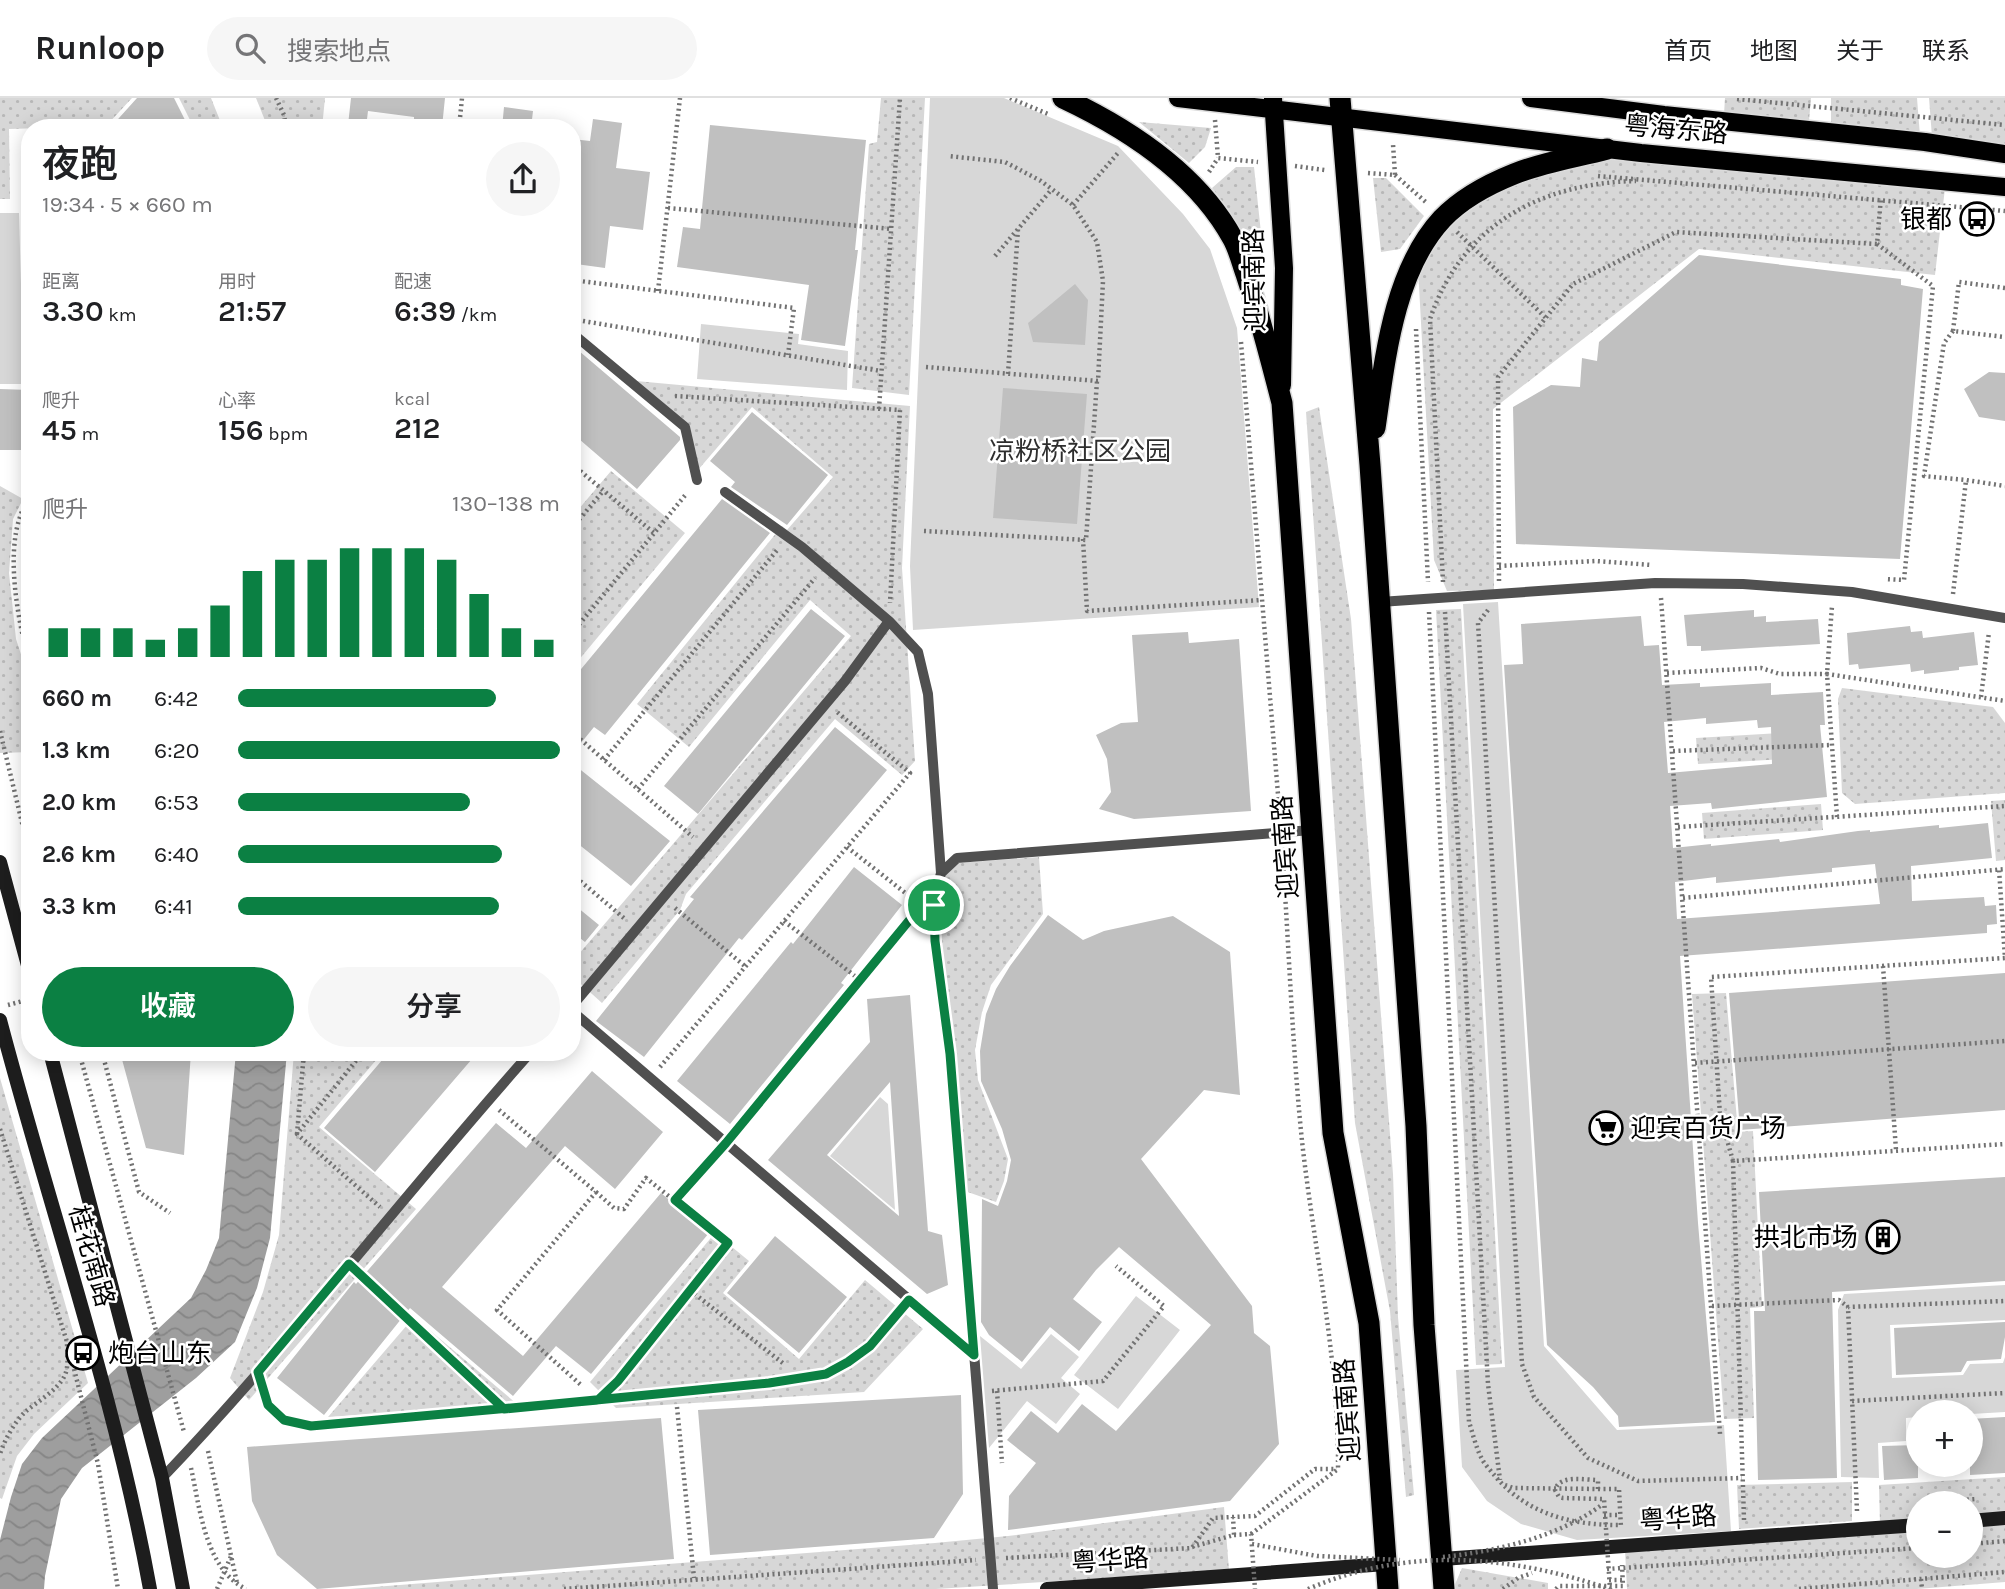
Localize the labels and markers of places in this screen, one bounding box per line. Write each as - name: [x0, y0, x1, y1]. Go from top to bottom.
- bus stop icon: 银都: [1958, 200, 1996, 238]
- place label: 银都: [1900, 204, 1952, 235]
- pin: [904, 875, 964, 935]
- supermarket icon: 迎宾百货广场: [1587, 1109, 1625, 1147]
- place label: 迎宾百货广场: [1630, 1113, 1786, 1144]
- building icon: 拱北市场: [1864, 1218, 1902, 1256]
- place label: 拱北市场: [1754, 1222, 1858, 1253]
- bus stop icon: 炮台山东: [64, 1334, 102, 1372]
- place label: 炮台山东: [108, 1338, 212, 1369]

